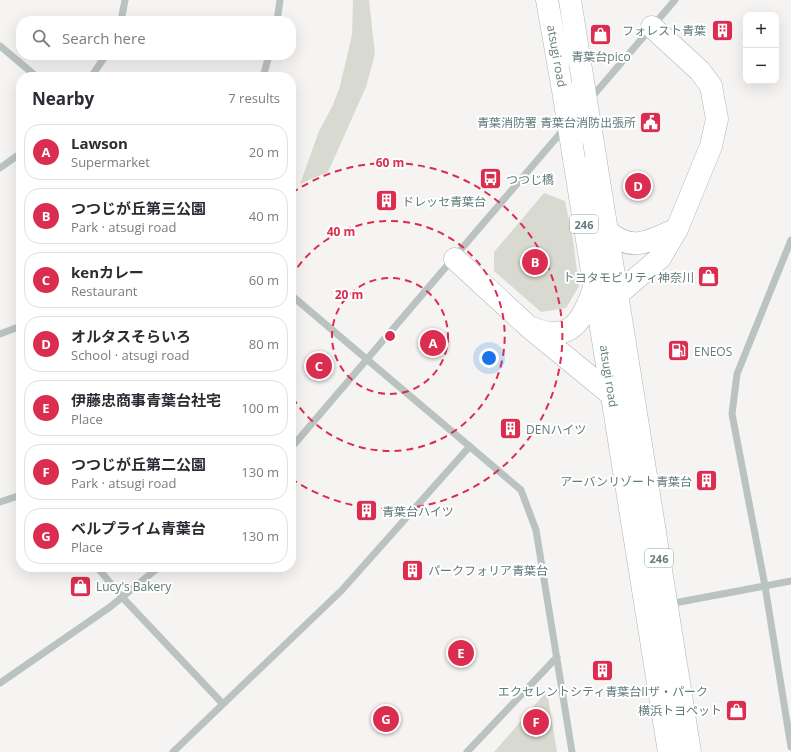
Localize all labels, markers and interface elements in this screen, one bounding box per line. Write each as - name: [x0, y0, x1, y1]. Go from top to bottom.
- map controls: [743, 12, 779, 84]
- button: +: [743, 12, 779, 48]
- search box: [16, 16, 296, 60]
- building icon: フォレスト青葉: [709, 17, 735, 43]
- shop icon: 青葉台pico: [588, 22, 614, 48]
- place label: フォレスト青葉: [622, 22, 706, 39]
- street label: atsugi road: [543, 24, 571, 88]
- icon: search: [30, 27, 52, 49]
- text: Search here: [62, 28, 146, 48]
- place label: 青葉台pico: [571, 48, 631, 65]
- button: −: [743, 48, 779, 84]
- text: Nearby: [32, 87, 94, 110]
- text: 7 results: [228, 89, 280, 107]
- public building icon: 青葉消防署 青葉台消防出張所: [638, 109, 664, 135]
- place label: 青葉消防署 青葉台消防出張所: [477, 114, 636, 131]
- text: Lawson: [71, 133, 128, 153]
- text: A: [42, 143, 50, 161]
- text: 20 m: [249, 143, 279, 161]
- text: Supermarket: [71, 153, 150, 171]
- text: 60 m: [376, 154, 404, 171]
- bus stop icon: つつじ橋: [477, 166, 503, 192]
- place label: つつじ橋: [506, 171, 554, 188]
- pin: D: [625, 171, 651, 201]
- building icon: ドレッセ青葉台: [374, 188, 400, 214]
- place label: ドレッセ青葉台: [402, 193, 486, 210]
- text: つつじが丘第三公園: [71, 198, 206, 218]
- text: B: [42, 207, 50, 225]
- text: 40 m: [249, 207, 279, 225]
- road number: 246: [570, 215, 598, 233]
- text: Park · atsugi road: [71, 218, 176, 236]
- text: 40 m: [327, 223, 355, 240]
- pin: B: [522, 247, 548, 277]
- text: kenカレー: [71, 262, 144, 282]
- shop icon: トヨタモビリティ神奈川: [696, 264, 722, 290]
- place label: トヨタモビリティ神奈川: [563, 269, 694, 286]
- text: C: [42, 271, 50, 289]
- text: 60 m: [249, 271, 279, 289]
- text: Restaurant: [71, 282, 138, 300]
- text: 20 m: [335, 286, 363, 303]
- text: オルタスそらいろ: [71, 326, 191, 346]
- pin: A: [420, 328, 446, 358]
- centre of rings: [383, 329, 397, 343]
- text: D: [41, 335, 51, 353]
- text: 80 m: [249, 335, 279, 353]
- fuel station icon: ENEOS: [666, 338, 692, 364]
- place label: ENEOS: [694, 343, 732, 360]
- street label: atsugi road: [596, 344, 622, 408]
- text: School · atsugi road: [71, 346, 189, 364]
- your location: [479, 348, 499, 368]
- pin: C: [306, 351, 332, 381]
- text: 伊藤忠商事青葉台社宅: [71, 390, 221, 410]
- text: E: [42, 399, 50, 417]
- text: 100 m: [241, 399, 279, 417]
- text: Place: [71, 410, 103, 428]
- building icon: DENハイツ: [497, 416, 523, 442]
- place label: DENハイツ: [526, 421, 586, 438]
- text: つつじが丘第二公園: [71, 454, 206, 474]
- text: F: [42, 463, 50, 481]
- text: 130 m: [241, 463, 279, 481]
- building icon: アーバンリゾート青葉台: [694, 468, 720, 494]
- place label: アーバンリゾート青葉台: [560, 473, 692, 490]
- text: Park · atsugi road: [71, 474, 176, 492]
- building icon: 青葉台ハイツ: [354, 498, 380, 524]
- place label: 青葉台ハイツ: [382, 503, 454, 520]
- text: ベルプライム青葉台: [71, 518, 206, 538]
- text: G: [41, 527, 51, 545]
- text: 130 m: [241, 527, 279, 545]
- text: Place: [71, 538, 103, 556]
- road number: 246: [645, 549, 673, 567]
- building icon: パークフォリア青葉台: [400, 557, 426, 583]
- place label: パークフォリア青葉台: [428, 562, 548, 579]
- shop icon: Lucy's Bakery: [67, 573, 93, 599]
- place label: Lucy's Bakery: [96, 578, 172, 595]
- pin: E: [448, 638, 474, 668]
- building icon: エクセレントシティ青葉台IIザ・パーク: [590, 657, 616, 683]
- place label: エクセレントシティ青葉台IIザ・パーク: [498, 683, 708, 700]
- shop icon: 横浜トヨペット: [724, 697, 750, 723]
- place label: 横浜トヨペット: [638, 702, 722, 719]
- pin: G: [373, 704, 399, 734]
- pin: F: [523, 707, 549, 737]

